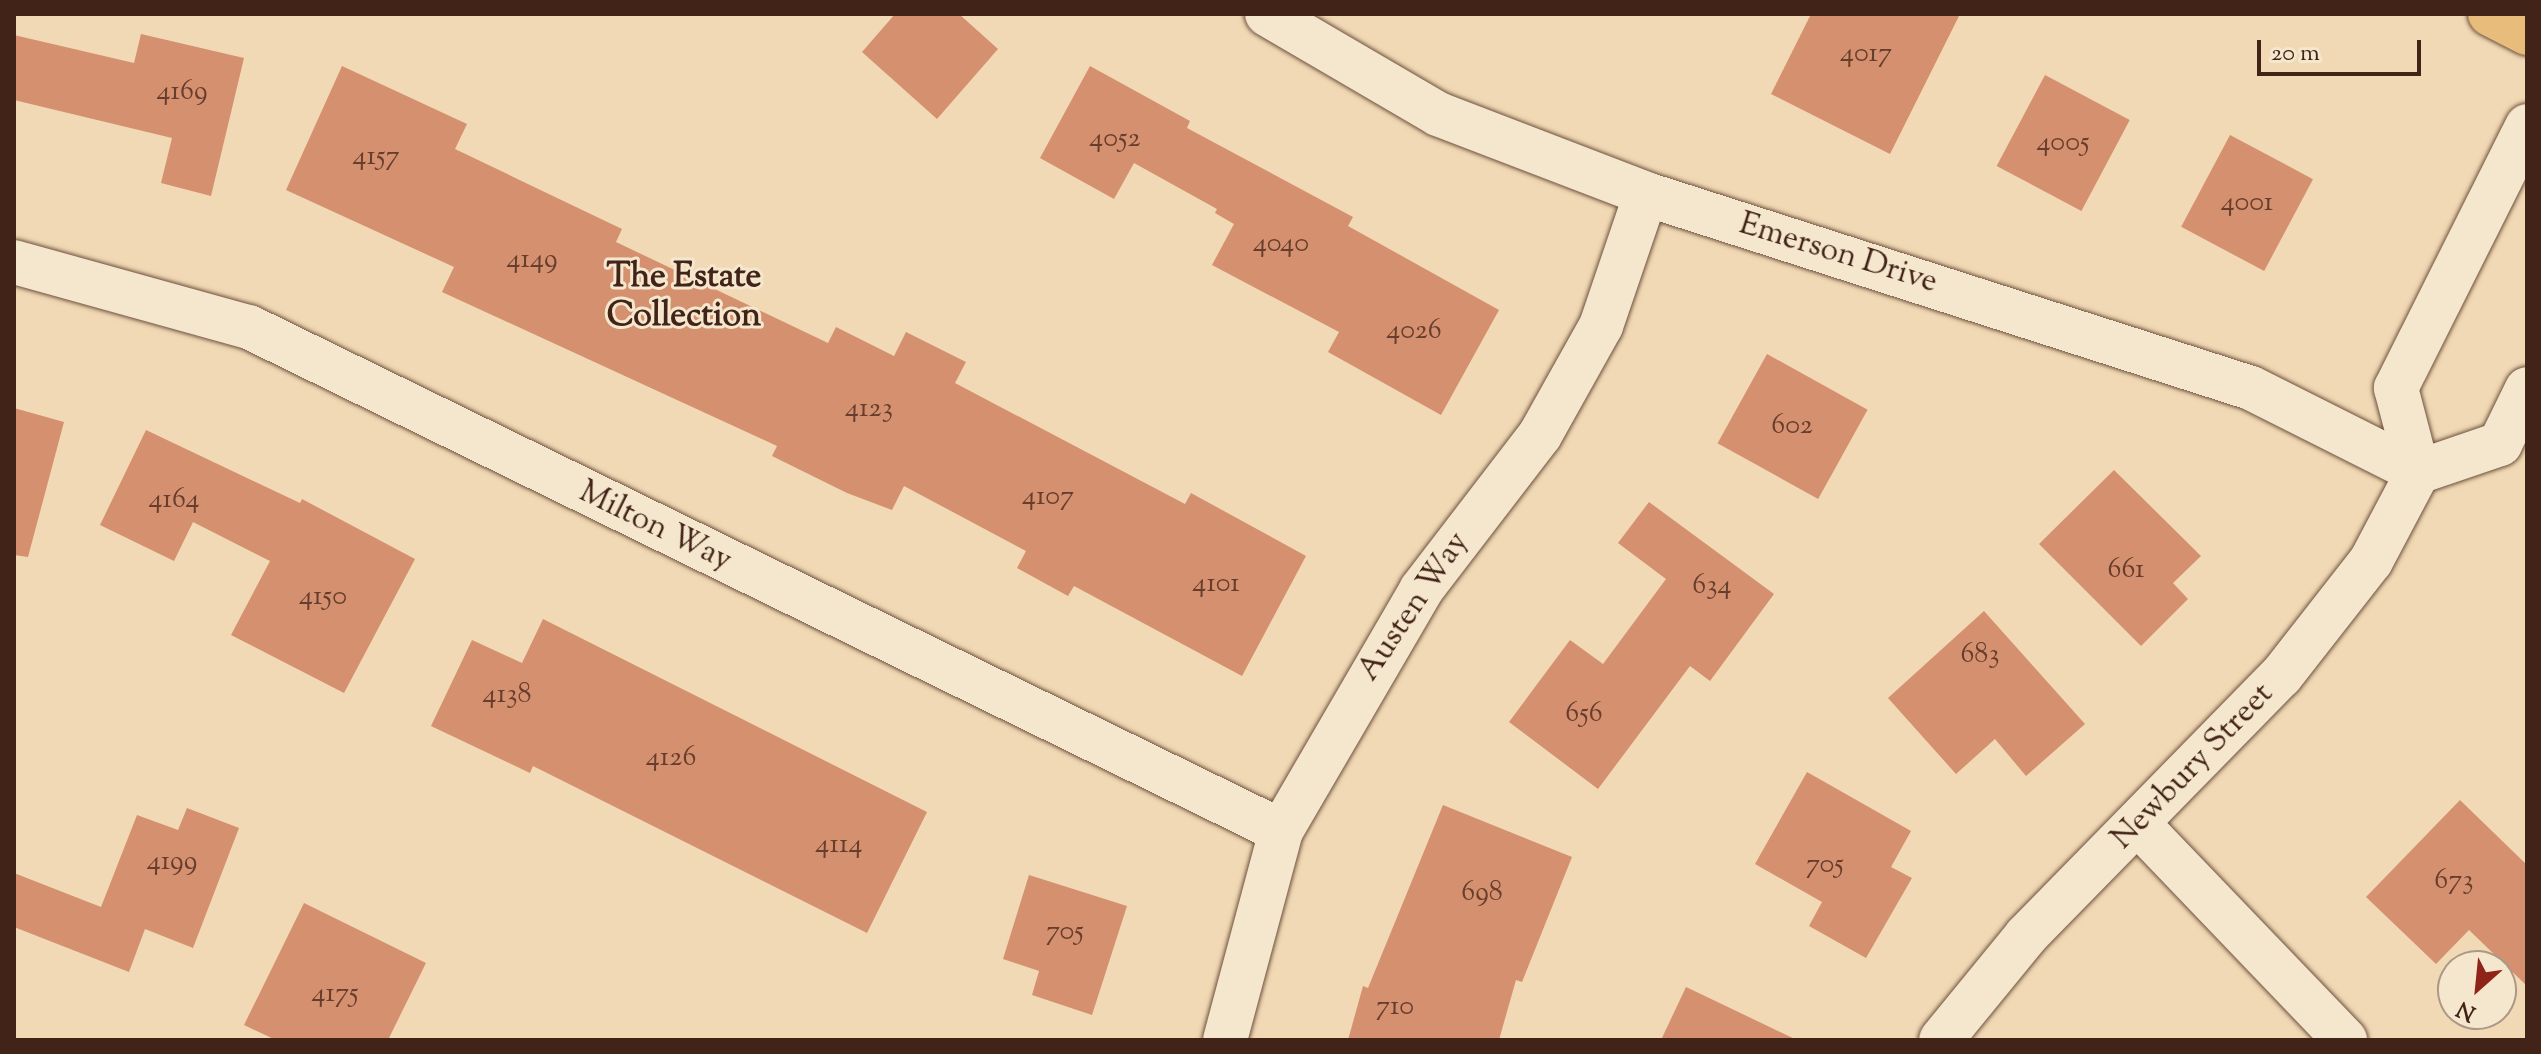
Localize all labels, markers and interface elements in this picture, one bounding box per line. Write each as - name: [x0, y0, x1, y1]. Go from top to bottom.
- scale bar: [2261, 24, 2425, 74]
- house number: 4017: [1840, 37, 1892, 71]
- text: 20 m: [2271, 37, 2320, 71]
- house number: 4169: [156, 75, 208, 109]
- house number: 4052: [1089, 122, 1141, 156]
- house number: 4005: [2036, 126, 2090, 160]
- house number: 4157: [352, 140, 400, 174]
- house number: 4001: [2221, 186, 2273, 220]
- street label: Emerson Drive: [1734, 206, 1942, 302]
- house number: 4040: [1253, 227, 1309, 261]
- house number: 4149: [506, 243, 558, 277]
- district label: The Estate Collection: [607, 257, 761, 336]
- house number: 4026: [1386, 314, 1442, 348]
- house number: 4123: [845, 392, 893, 426]
- house number: 602: [1771, 409, 1813, 443]
- street label: Milton Way: [572, 474, 738, 580]
- house number: 4107: [1022, 480, 1074, 514]
- house number: 4164: [148, 483, 200, 517]
- street label: Austen Way: [1350, 525, 1478, 689]
- house number: 661: [2107, 553, 2145, 587]
- house number: 4101: [1192, 567, 1240, 601]
- house number: 634: [1692, 569, 1732, 603]
- house number: 4150: [299, 580, 347, 614]
- house number: 683: [1960, 638, 2000, 672]
- street label: Newbury Street: [2104, 676, 2282, 858]
- house number: 4138: [483, 678, 531, 712]
- house number: 656: [1565, 697, 1603, 731]
- house number: 4126: [646, 741, 696, 775]
- house number: 4114: [815, 828, 863, 862]
- house number: 4199: [147, 845, 197, 879]
- house number: 705: [1806, 848, 1844, 882]
- house number: 673: [2434, 864, 2474, 898]
- house number: 698: [1461, 876, 1503, 910]
- house number: 705: [1046, 915, 1084, 949]
- north arrow: [2437, 950, 2517, 1030]
- house number: 4175: [311, 977, 359, 1011]
- house number: 710: [1376, 990, 1414, 1024]
- text: N: [2452, 991, 2482, 1028]

